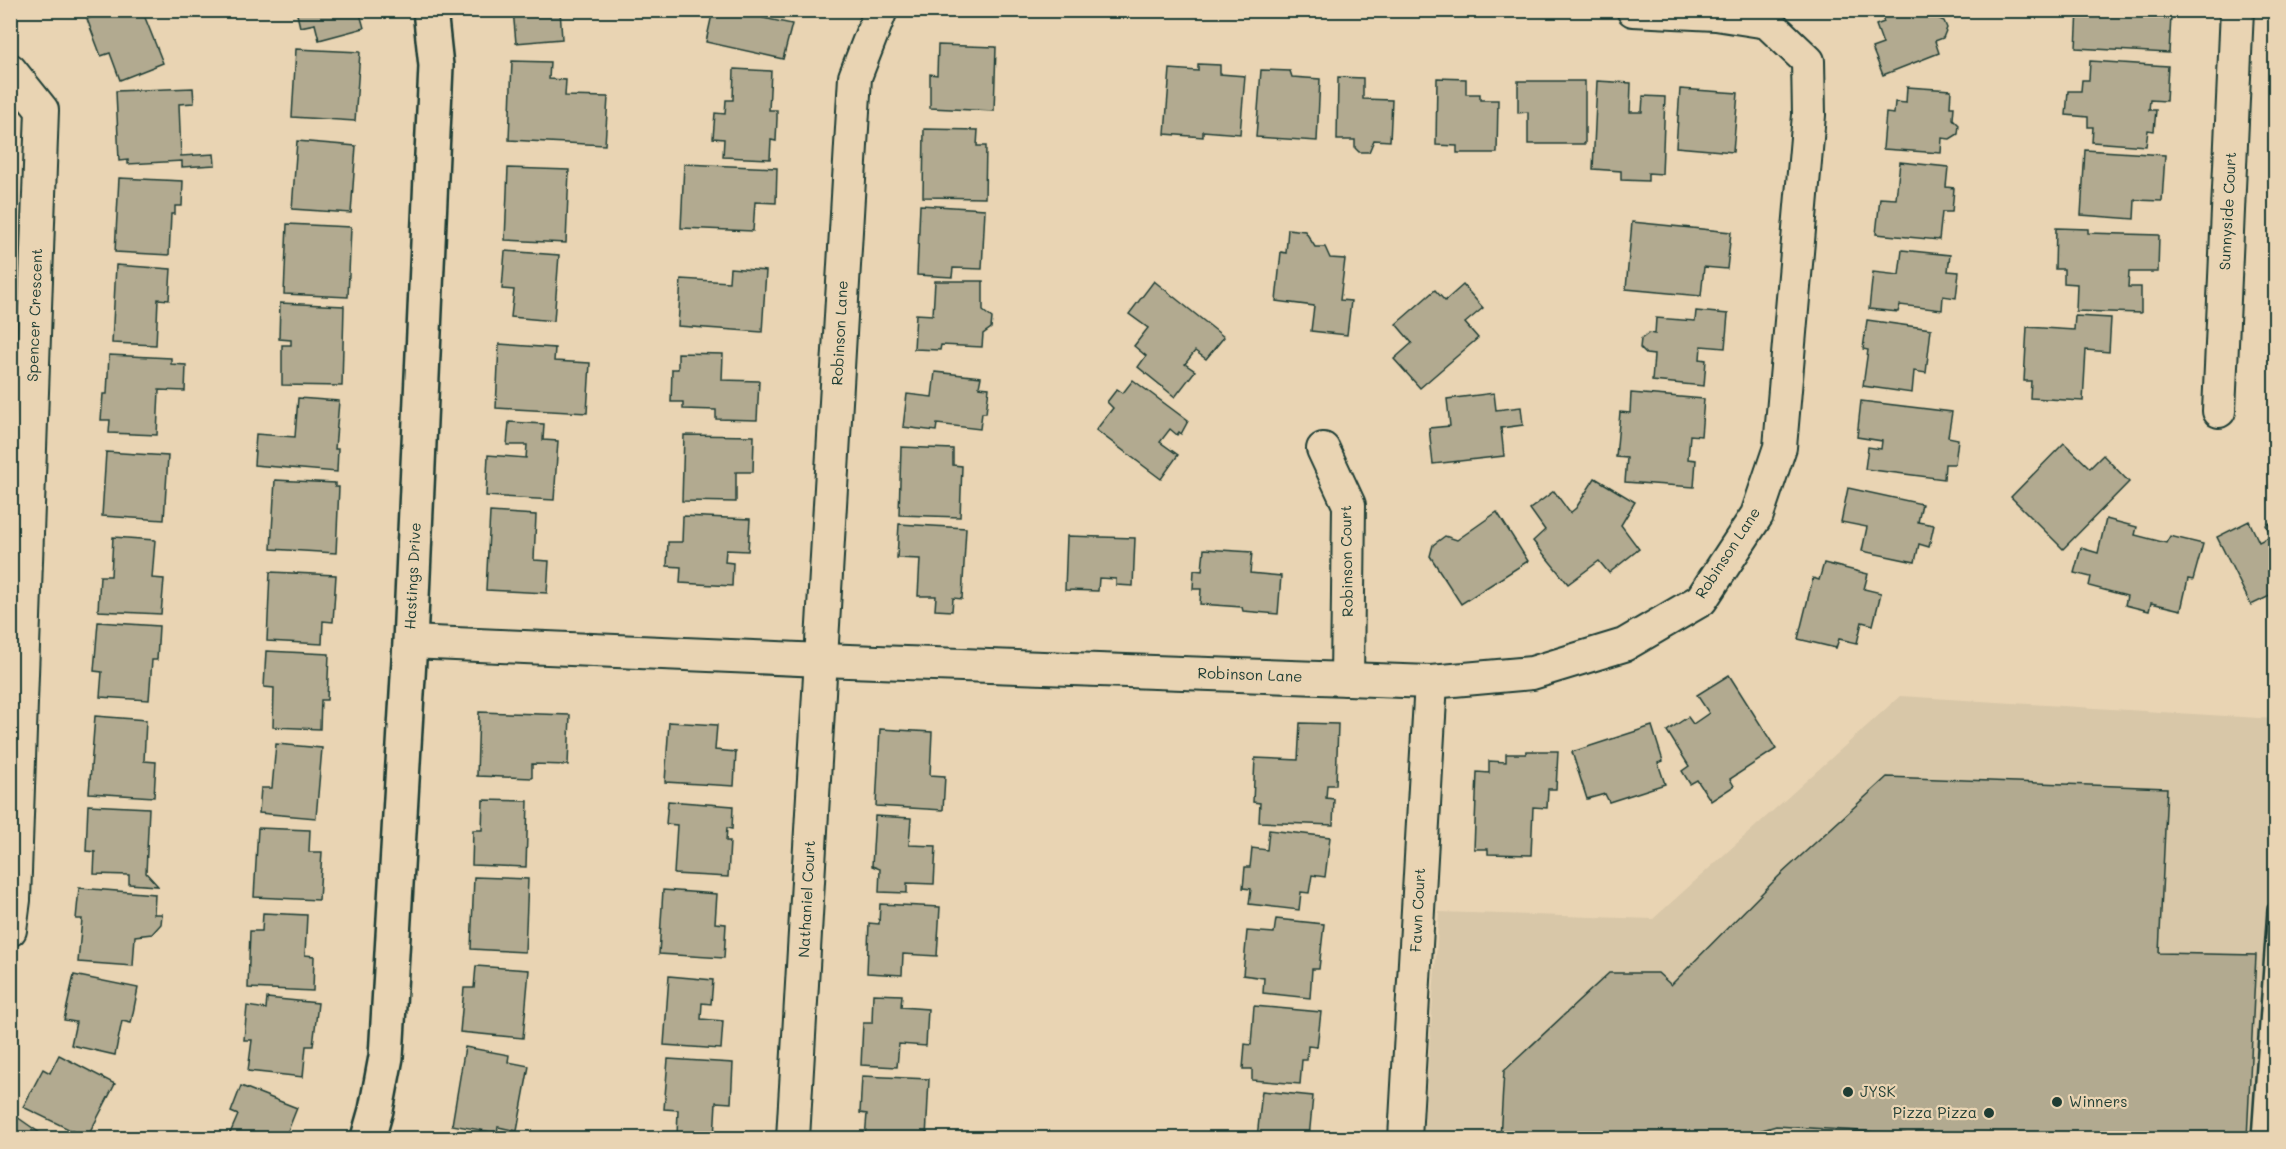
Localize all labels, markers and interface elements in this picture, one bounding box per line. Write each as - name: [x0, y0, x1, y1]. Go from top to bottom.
- street label: Sunnyside Court: [2214, 151, 2240, 271]
- street label: Spencer Crescent: [22, 248, 46, 382]
- street label: Robinson Lane: [826, 280, 852, 386]
- street label: Robinson Lane: [1690, 503, 1764, 602]
- street label: Robinson Court: [1335, 505, 1357, 617]
- street label: Hastings Drive: [399, 522, 425, 630]
- street label: Robinson Lane: [1197, 662, 1303, 686]
- street label: Nathaniel Court: [793, 840, 819, 958]
- street label: Fawn Court: [1405, 867, 1429, 953]
- place label: JYSK: [1860, 1081, 1896, 1101]
- marker: JYSK: [1841, 1085, 1855, 1099]
- place label: Winners: [2069, 1091, 2128, 1111]
- marker: Winners: [2050, 1095, 2064, 1109]
- place label: Pizza Pizza: [1893, 1102, 1977, 1122]
- marker: Pizza Pizza: [1982, 1106, 1996, 1120]

